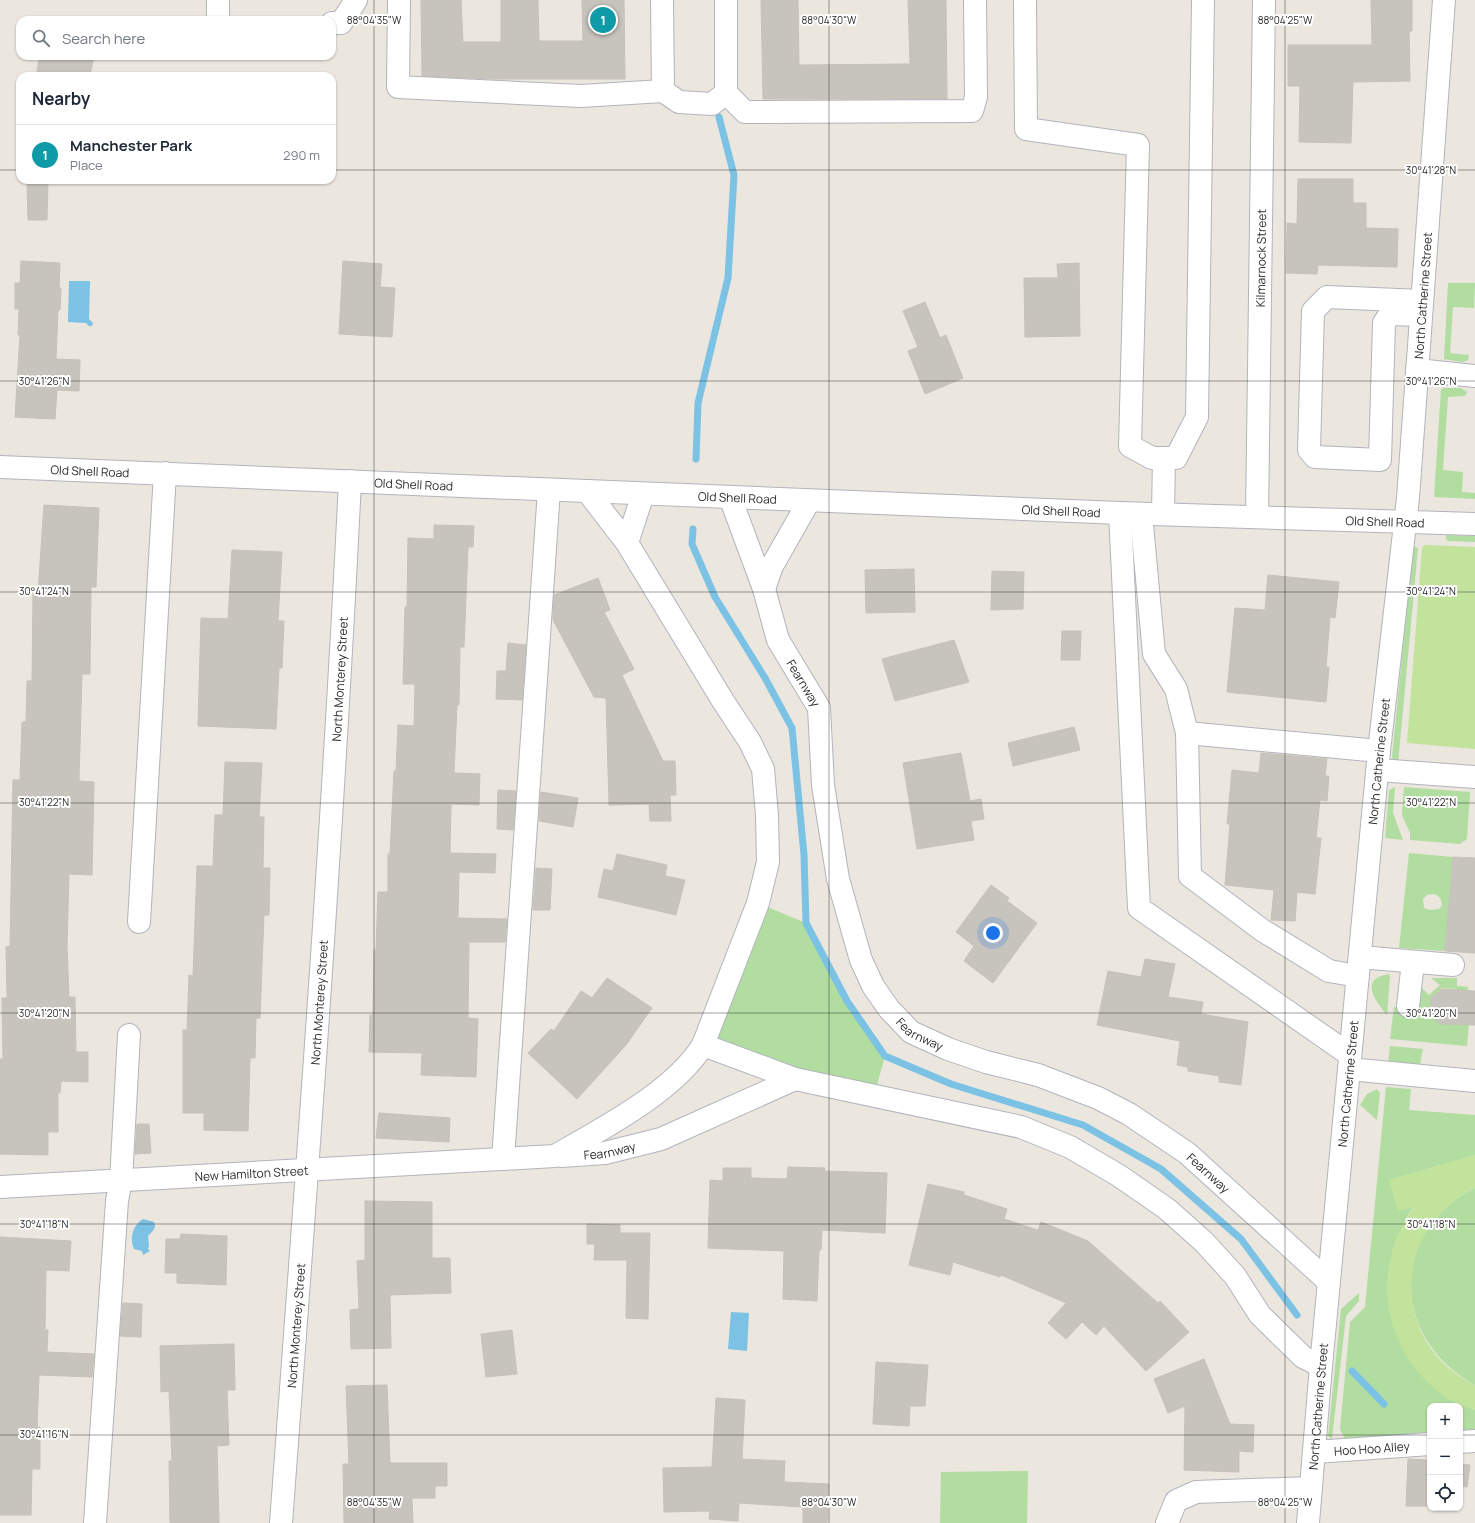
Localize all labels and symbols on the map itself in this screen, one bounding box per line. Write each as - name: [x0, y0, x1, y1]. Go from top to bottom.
- pin: 1: [590, 5, 616, 35]
- text: 88°04'35"W: [347, 13, 402, 27]
- text: 88°04'30"W: [802, 13, 857, 27]
- text: 88°04'25"W: [1258, 13, 1313, 27]
- text: 30°41'28"N: [1406, 163, 1456, 177]
- street label: Kilmarnock Street: [1251, 209, 1270, 307]
- street label: North Catherine Street: [1410, 231, 1436, 359]
- text: 30°41'26"N: [19, 374, 70, 388]
- text: 30°41'26"N: [1406, 374, 1457, 388]
- street label: Old Shell Road: [50, 461, 130, 481]
- street label: Old Shell Road: [374, 474, 454, 494]
- street label: Old Shell Road: [698, 487, 777, 507]
- street label: Old Shell Road: [1021, 500, 1101, 521]
- street label: Old Shell Road: [1345, 511, 1425, 531]
- text: 30°41'24"N: [19, 584, 69, 598]
- text: 30°41'24"N: [1406, 584, 1456, 598]
- street label: North Monterey Street: [327, 616, 351, 742]
- street label: Fearnway: [783, 656, 825, 710]
- street label: North Catherine Street: [1364, 697, 1394, 825]
- text: 30°41'22"N: [19, 795, 69, 809]
- text: 30°41'22"N: [1406, 795, 1456, 809]
- your location: [983, 923, 1003, 943]
- street label: North Monterey Street: [306, 939, 332, 1065]
- text: 30°41'20"N: [19, 1006, 69, 1020]
- text: 30°41'20"N: [1406, 1006, 1456, 1020]
- street label: Fearnway: [893, 1013, 947, 1055]
- street label: North Catherine Street: [1333, 1019, 1362, 1148]
- street label: Fearnway: [583, 1137, 638, 1163]
- street label: Fearnway: [1183, 1149, 1234, 1197]
- street label: New Hamilton Street: [194, 1161, 309, 1185]
- text: 30°41'18"N: [20, 1217, 68, 1231]
- text: 30°41'18"N: [1407, 1217, 1455, 1231]
- street label: North Monterey Street: [283, 1262, 309, 1389]
- street label: North Catherine Street: [1304, 1342, 1332, 1470]
- text: 30°41'16"N: [20, 1427, 69, 1441]
- street label: Hoo Hoo Alley: [1333, 1437, 1411, 1459]
- text: 88°04'35"W: [347, 1495, 402, 1509]
- text: 88°04'30"W: [802, 1495, 857, 1509]
- text: 88°04'25"W: [1258, 1495, 1313, 1509]

